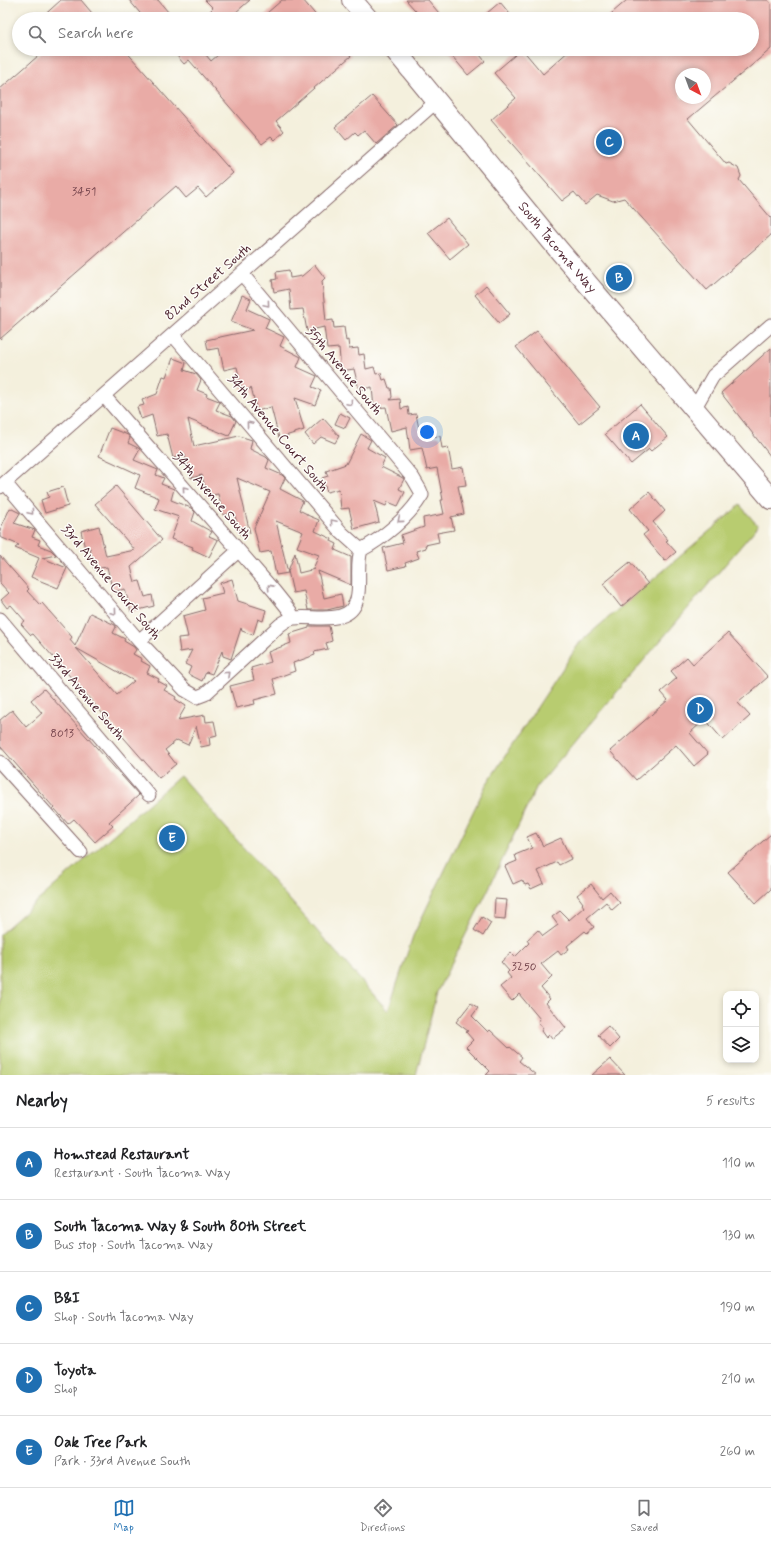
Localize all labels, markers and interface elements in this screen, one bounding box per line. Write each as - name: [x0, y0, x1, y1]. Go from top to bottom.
- search box: [12, 12, 759, 56]
- icon: search: [26, 23, 48, 45]
- text: Search here: [58, 24, 134, 44]
- north arrow: [675, 68, 711, 104]
- pin: C: [596, 127, 622, 157]
- house number: 3451: [72, 184, 96, 200]
- street label: South Tacoma Way: [514, 198, 601, 297]
- street label: 82nd Street South: [161, 239, 255, 325]
- pin: B: [606, 263, 632, 293]
- one-way arrow: [262, 299, 269, 306]
- street label: 35th Avenue South: [302, 323, 386, 419]
- street label: 34th Avenue Court South: [223, 370, 333, 496]
- one-way arrow: [346, 399, 353, 406]
- one-way arrow: [246, 421, 253, 428]
- pin: A: [623, 421, 649, 451]
- your location: [417, 422, 437, 442]
- street label: 34th Avenue South: [169, 448, 255, 544]
- one-way arrow: [182, 486, 189, 494]
- one-way arrow: [26, 508, 33, 515]
- one-way arrow: [397, 516, 405, 523]
- street label: 33rd Avenue Court South: [57, 520, 165, 644]
- one-way arrow: [330, 520, 337, 527]
- one-way arrow: [267, 584, 275, 592]
- one-way arrow: [110, 607, 117, 615]
- street label: 33rd Avenue South: [45, 650, 129, 744]
- one-way arrow: [222, 671, 230, 678]
- pin: D: [687, 695, 713, 725]
- house number: 8013: [50, 726, 74, 742]
- pin: E: [159, 823, 185, 853]
- house number: 3250: [511, 959, 537, 975]
- map controls: [723, 991, 759, 1063]
- button: locate: [723, 991, 759, 1027]
- button: layers: [723, 1027, 759, 1063]
- text: Nearby: [16, 1090, 68, 1112]
- text: 5 results: [706, 1093, 755, 1110]
- text: Homstead Restaurant: [54, 1145, 190, 1165]
- text: A: [25, 1155, 33, 1172]
- text: 110 m: [722, 1155, 755, 1172]
- text: Restaurant · South Tacoma Way: [54, 1165, 230, 1182]
- text: South Tacoma Way & South 80th Street: [54, 1217, 306, 1237]
- text: B: [25, 1227, 33, 1244]
- text: 130 m: [722, 1227, 755, 1244]
- text: Bus stop · South Tacoma Way: [54, 1237, 213, 1254]
- text: B&I: [54, 1289, 80, 1309]
- text: C: [24, 1299, 34, 1316]
- text: 190 m: [720, 1299, 755, 1316]
- text: Shop · South Tacoma Way: [54, 1309, 194, 1326]
- text: Toyota: [54, 1361, 96, 1381]
- text: D: [25, 1371, 33, 1388]
- text: 210 m: [721, 1371, 755, 1388]
- text: Shop: [54, 1381, 78, 1398]
- text: Oak Tree Park: [54, 1433, 147, 1453]
- text: E: [25, 1443, 33, 1460]
- text: 260 m: [720, 1443, 755, 1460]
- text: Park · 33rd Avenue South: [54, 1453, 191, 1470]
- tab: Map: [113, 1497, 135, 1535]
- tab: Directions: [360, 1497, 405, 1535]
- tab: Saved: [631, 1497, 658, 1535]

